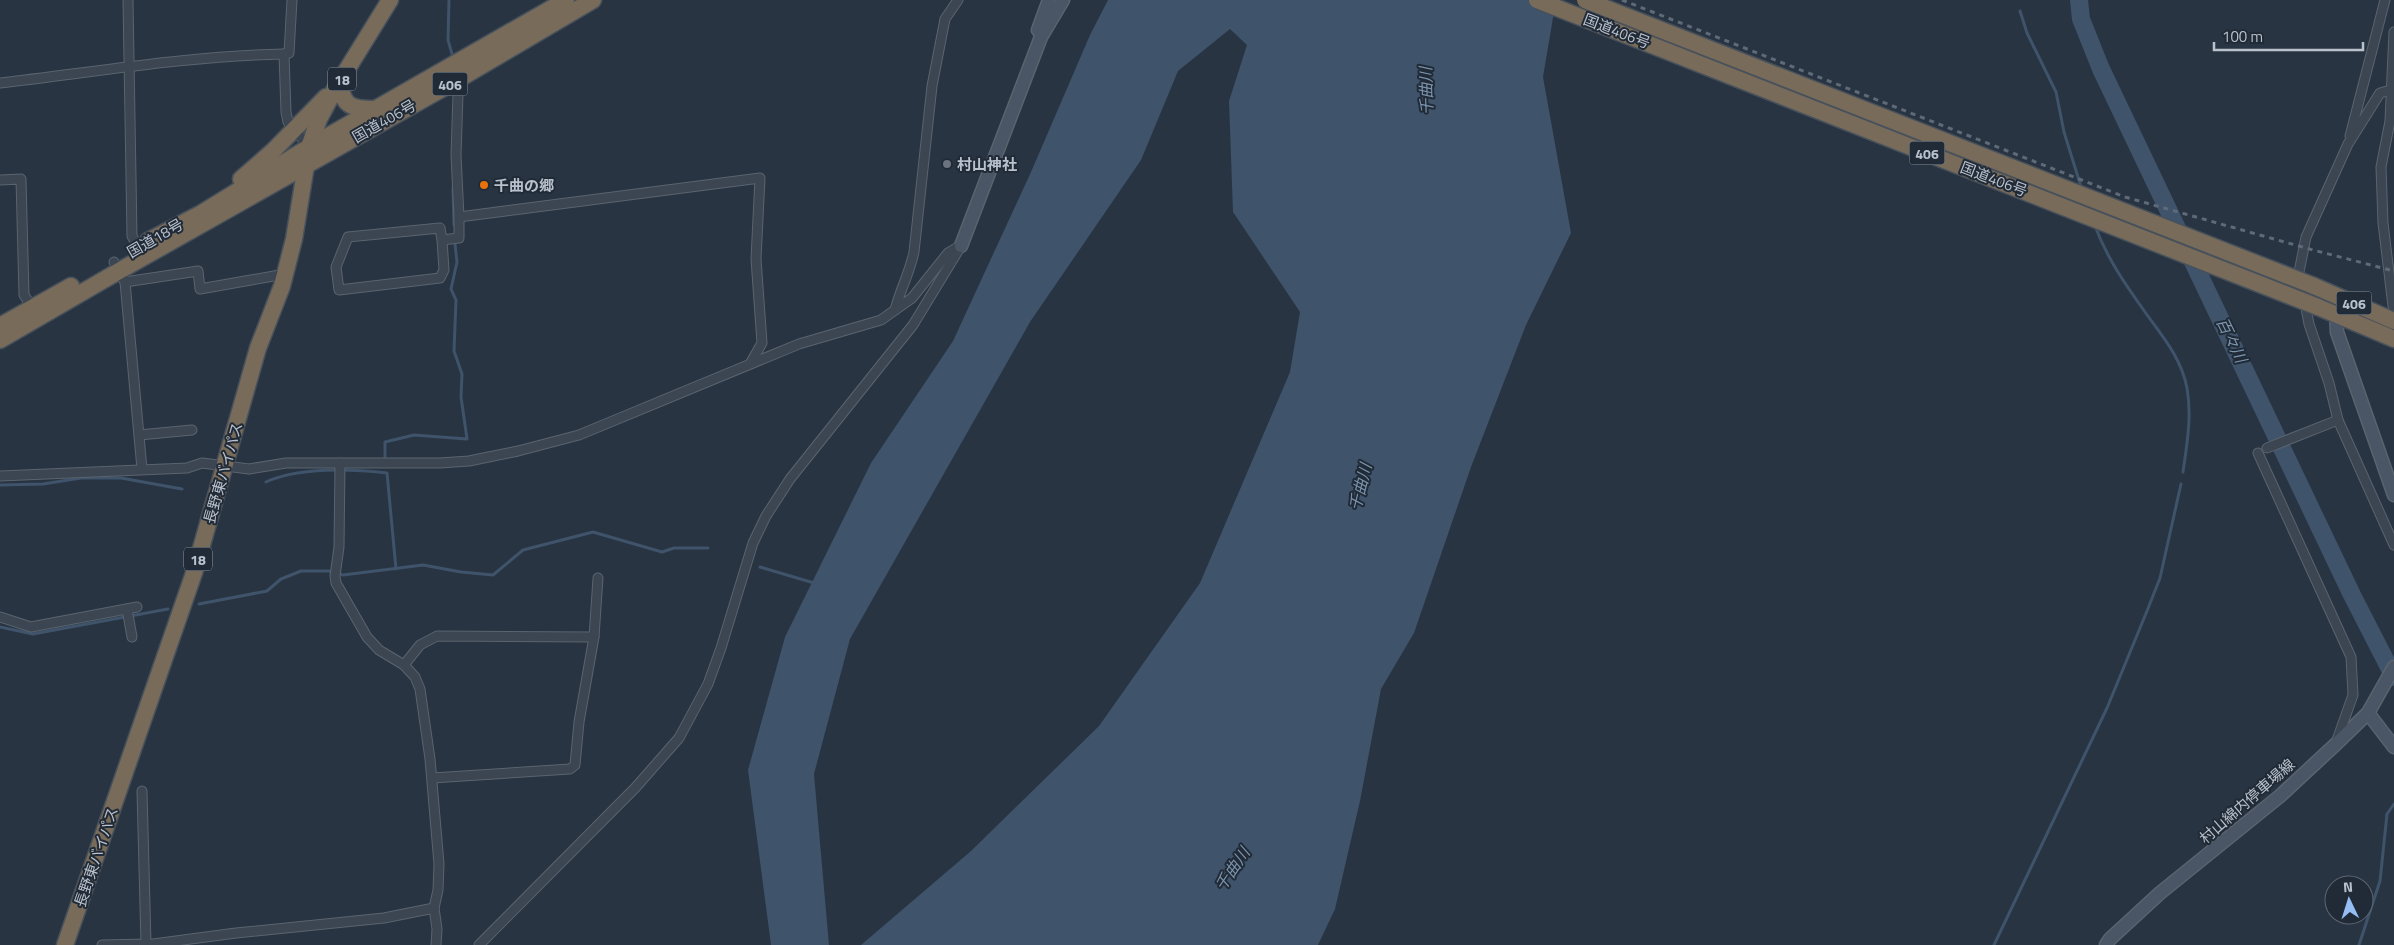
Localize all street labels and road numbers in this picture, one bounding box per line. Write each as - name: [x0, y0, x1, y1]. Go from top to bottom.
- street label: 国道406号: [1580, 8, 1654, 54]
- road number: 18: [328, 68, 356, 90]
- road number: 406: [432, 72, 468, 96]
- street label: 国道406号: [348, 93, 420, 149]
- road number: 406: [1910, 142, 1944, 164]
- street label: 国道406号: [1957, 156, 2031, 202]
- street label: 国道18号: [122, 213, 188, 263]
- road number: 406: [2336, 292, 2372, 314]
- street label: 長野東バイパス: [198, 420, 248, 526]
- road number: 18: [184, 548, 212, 570]
- street label: 村山綿内停車場線: [2194, 753, 2300, 849]
- street label: 長野東バイパス: [68, 804, 124, 910]

